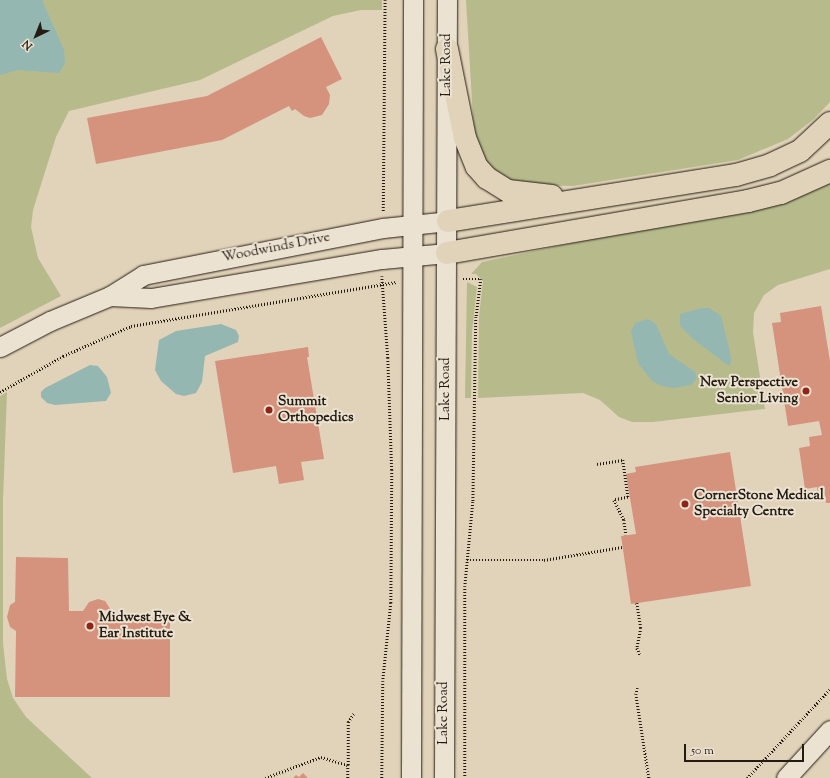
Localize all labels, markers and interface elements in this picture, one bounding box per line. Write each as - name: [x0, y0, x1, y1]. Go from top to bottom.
- north arrow: [16, 16, 56, 56]
- street label: Lake Road: [439, 33, 455, 97]
- text: N: [19, 36, 36, 54]
- street label: Woodwinds Drive: [220, 229, 332, 267]
- street label: Lake Road: [438, 357, 454, 421]
- place label: New Perspective Senior Living: [700, 375, 798, 408]
- marker: New Perspective Senior Living: [801, 386, 811, 396]
- place label: Summit Orthopedics: [278, 394, 354, 426]
- marker: Summit Orthopedics: [263, 404, 275, 416]
- place label: CornerStone Medical Specialty Centre: [694, 488, 824, 520]
- marker: CornerStone Medical Specialty Centre: [679, 498, 691, 510]
- place label: Midwest Eye & Ear Institute: [99, 610, 191, 642]
- marker: Midwest Eye & Ear Institute: [84, 620, 96, 632]
- street label: Lake Road: [436, 681, 452, 745]
- scale bar: [686, 736, 806, 762]
- text: 50 m: [691, 742, 714, 760]

